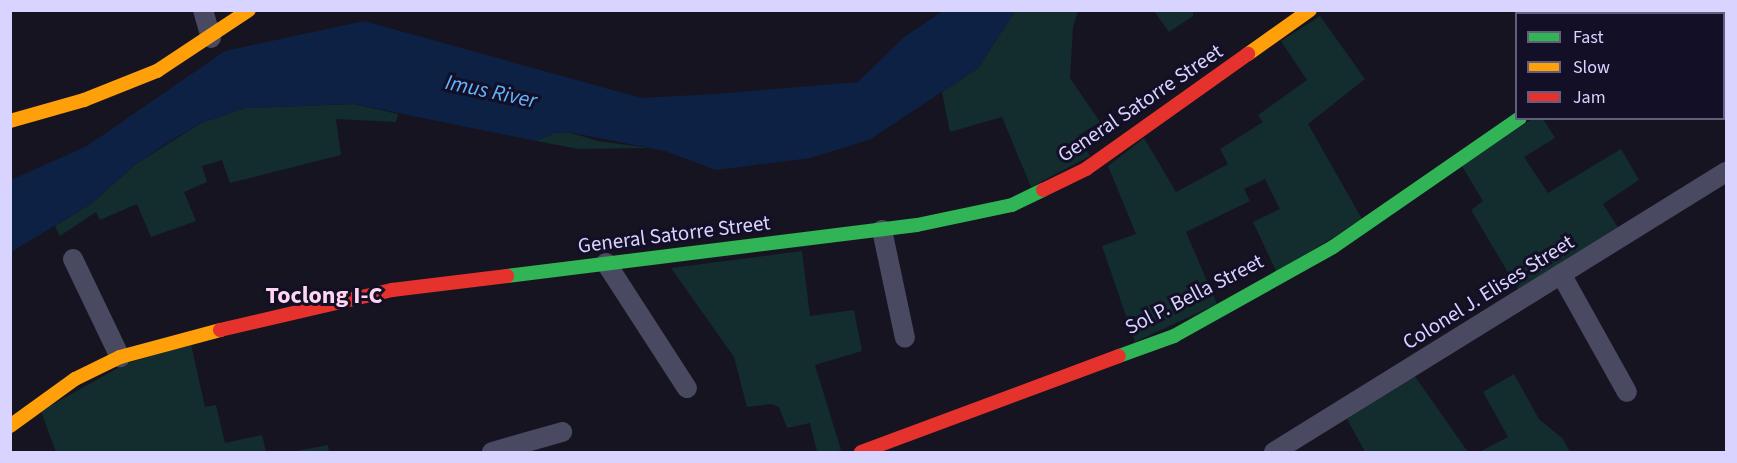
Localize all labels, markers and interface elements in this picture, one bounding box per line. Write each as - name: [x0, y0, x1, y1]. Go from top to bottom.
- legend: [1515, 12, 1725, 120]
- text: Fast: [1573, 25, 1604, 50]
- street label: General Satorre Street: [1053, 38, 1227, 168]
- text: Slow: [1573, 55, 1610, 80]
- water label: Imus River: [443, 69, 539, 115]
- text: Jam: [1573, 85, 1606, 110]
- street label: General Satorre Street: [576, 210, 772, 258]
- street label: Colonel J. Elises Street: [1398, 229, 1578, 355]
- street label: Sol P. Bella Street: [1121, 248, 1267, 340]
- district label: Toclong I-C: [266, 282, 382, 310]

